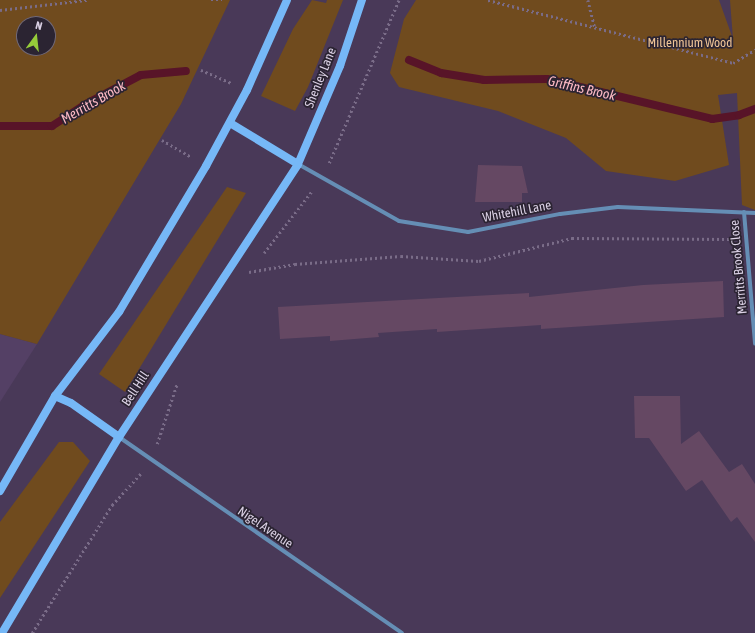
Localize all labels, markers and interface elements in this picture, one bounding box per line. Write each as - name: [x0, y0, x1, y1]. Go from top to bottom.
- north arrow: [16, 16, 56, 56]
- text: N: [34, 19, 44, 32]
- park label: Millennium Wood: [648, 35, 732, 51]
- street label: Shenley Lane: [302, 46, 340, 110]
- water label: Griffins Brook: [547, 72, 617, 104]
- water label: Merritts Brook: [58, 77, 128, 127]
- street label: Whitehill Lane: [481, 198, 553, 226]
- street label: Merritts Brook Close: [727, 219, 751, 315]
- street label: Bell Hill: [119, 369, 153, 409]
- street label: Nigel Avenue: [234, 504, 296, 552]

